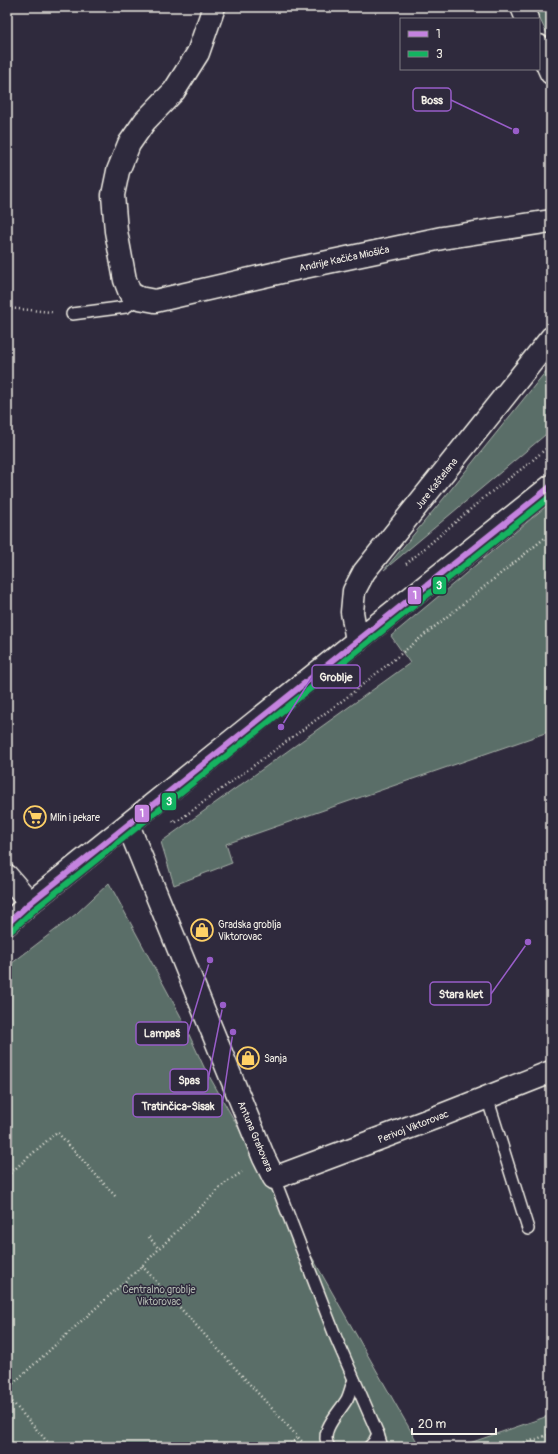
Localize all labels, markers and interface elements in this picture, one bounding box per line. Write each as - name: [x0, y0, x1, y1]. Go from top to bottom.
- legend: [400, 18, 540, 70]
- text: 1: [436, 27, 441, 42]
- text: 3: [436, 47, 443, 62]
- callout: Boss: [413, 88, 451, 111]
- text: Boss: [421, 94, 443, 107]
- street label: Andrije Kačića Miošića: [298, 243, 391, 274]
- street label: Jure Kaštelana: [413, 455, 461, 512]
- line badge: 3: [432, 576, 447, 595]
- text: 3: [436, 579, 442, 592]
- line badge: 1: [407, 586, 422, 605]
- text: 1: [413, 589, 417, 602]
- callout: Groblje: [312, 665, 360, 688]
- text: Groblje: [320, 671, 353, 684]
- line badge: 3: [161, 792, 177, 811]
- text: 3: [166, 795, 172, 808]
- supermarket icon: Mlin i pekare: [22, 804, 48, 830]
- line badge: 1: [134, 804, 150, 823]
- text: 1: [140, 807, 144, 820]
- place label: Mlin i pekare: [50, 812, 100, 824]
- shop icon: Gradska groblja Viktorovac: [189, 917, 215, 943]
- place label: Gradska groblja Viktorovac: [218, 919, 282, 943]
- callout: Stara klet: [430, 982, 491, 1005]
- text: Stara klet: [439, 988, 484, 1001]
- callout: Lampaš: [136, 1022, 188, 1045]
- text: Lampaš: [144, 1027, 180, 1040]
- shop icon: Sanja: [235, 1045, 261, 1071]
- place label: Sanja: [264, 1053, 287, 1065]
- callout: Spas: [170, 1069, 208, 1092]
- text: Spas: [178, 1074, 200, 1087]
- callout: Tratinčica-Sisak: [133, 1094, 222, 1117]
- street label: Antuna Grahovara: [235, 1099, 276, 1174]
- text: Tratinčica-Sisak: [140, 1100, 215, 1113]
- street label: Perivoj Viktorovac: [376, 1108, 450, 1146]
- park label: Centralno groblje Viktorovac: [123, 1284, 195, 1308]
- scale bar: [412, 1410, 496, 1436]
- text: 20 m: [418, 1417, 447, 1432]

